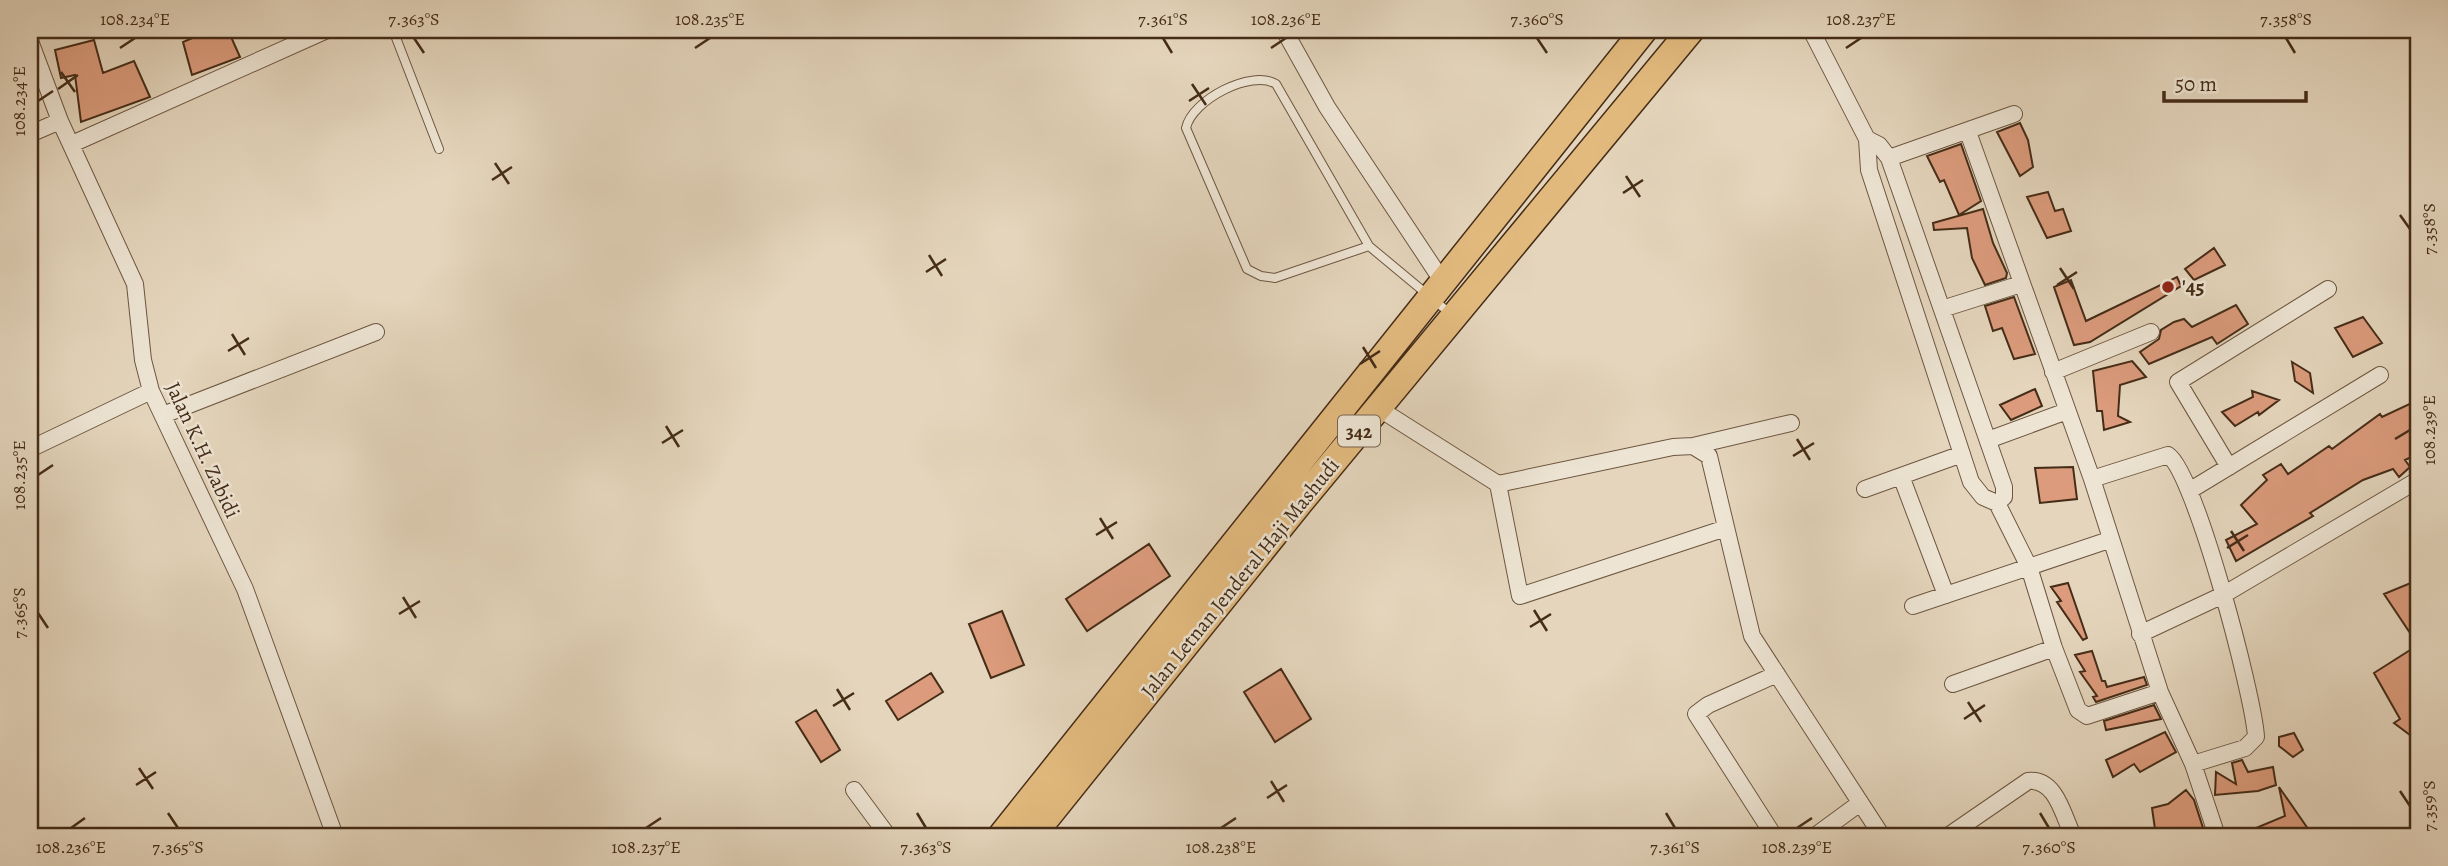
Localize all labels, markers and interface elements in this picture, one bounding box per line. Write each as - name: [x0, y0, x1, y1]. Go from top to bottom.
- text: 108.234°E: [100, 7, 170, 31]
- text: 7.363°S: [388, 7, 440, 31]
- text: 108.235°E: [675, 7, 745, 31]
- text: 7.361°S: [1138, 7, 1188, 31]
- text: 108.236°E: [1251, 7, 1321, 31]
- text: 7.360°S: [1510, 7, 1564, 31]
- text: 108.237°E: [1826, 7, 1896, 31]
- text: 7.358°S: [2260, 7, 2312, 31]
- scale bar: [2164, 60, 2306, 104]
- text: 108.234°E: [7, 66, 31, 136]
- text: 50 m: [2175, 70, 2217, 98]
- text: 7.358°S: [2417, 203, 2441, 255]
- place label: '45: [2182, 273, 2205, 301]
- marker: '45: [2160, 279, 2176, 295]
- street label: Jalan K.H. Zabidi: [159, 377, 247, 523]
- text: 108.239°E: [2417, 395, 2441, 465]
- road number: 342: [1338, 416, 1380, 446]
- text: 108.235°E: [7, 440, 31, 510]
- street label: Jalan Letnan Jenderal Haji Mashudi: [1134, 452, 1346, 704]
- text: 7.365°S: [7, 587, 31, 639]
- text: 7.359°S: [2417, 780, 2441, 832]
- text: 108.236°E: [36, 835, 106, 859]
- text: 7.365°S: [152, 835, 204, 859]
- text: 108.237°E: [611, 835, 681, 859]
- text: 7.363°S: [900, 835, 952, 859]
- text: 108.238°E: [1186, 835, 1256, 859]
- text: 7.361°S: [1650, 835, 1700, 859]
- text: 108.239°E: [1762, 835, 1832, 859]
- text: 7.360°S: [2022, 835, 2076, 859]

